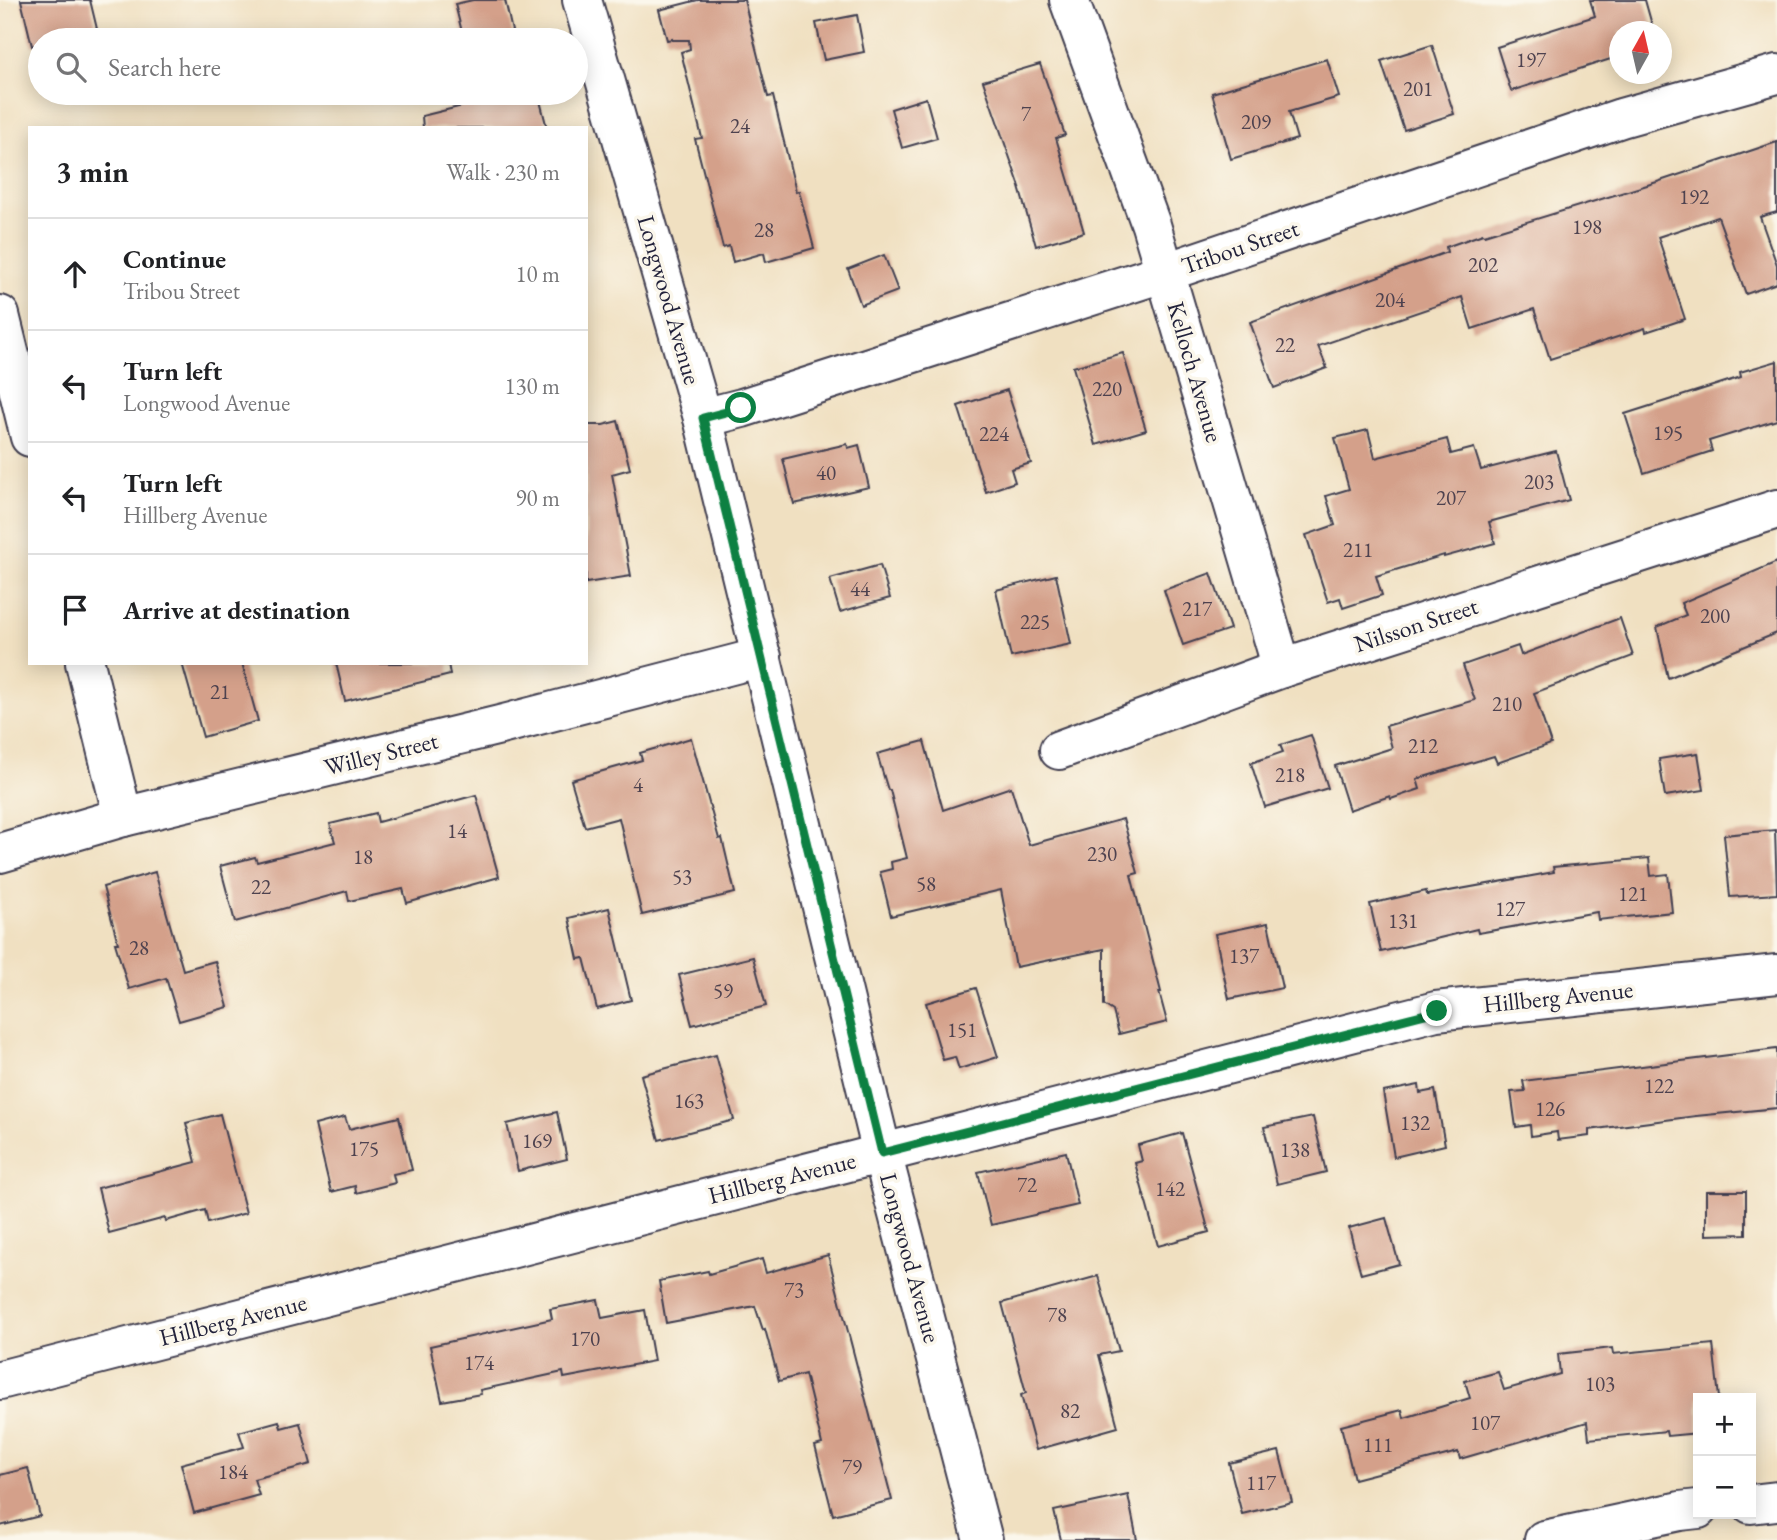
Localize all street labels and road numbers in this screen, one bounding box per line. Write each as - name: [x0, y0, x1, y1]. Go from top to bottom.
- street label: Longwood Avenue: [631, 212, 708, 388]
- street label: Tribou Street: [1177, 212, 1303, 281]
- street label: Kelloch Avenue: [1161, 298, 1230, 446]
- street label: Nilsson Street: [1350, 590, 1482, 659]
- street label: Willey Street: [321, 724, 441, 783]
- street label: Hillberg Avenue: [1481, 973, 1635, 1020]
- street label: Hillberg Avenue: [705, 1144, 859, 1211]
- street label: Longwood Avenue: [873, 1170, 948, 1346]
- street label: Hillberg Avenue: [156, 1286, 310, 1353]

